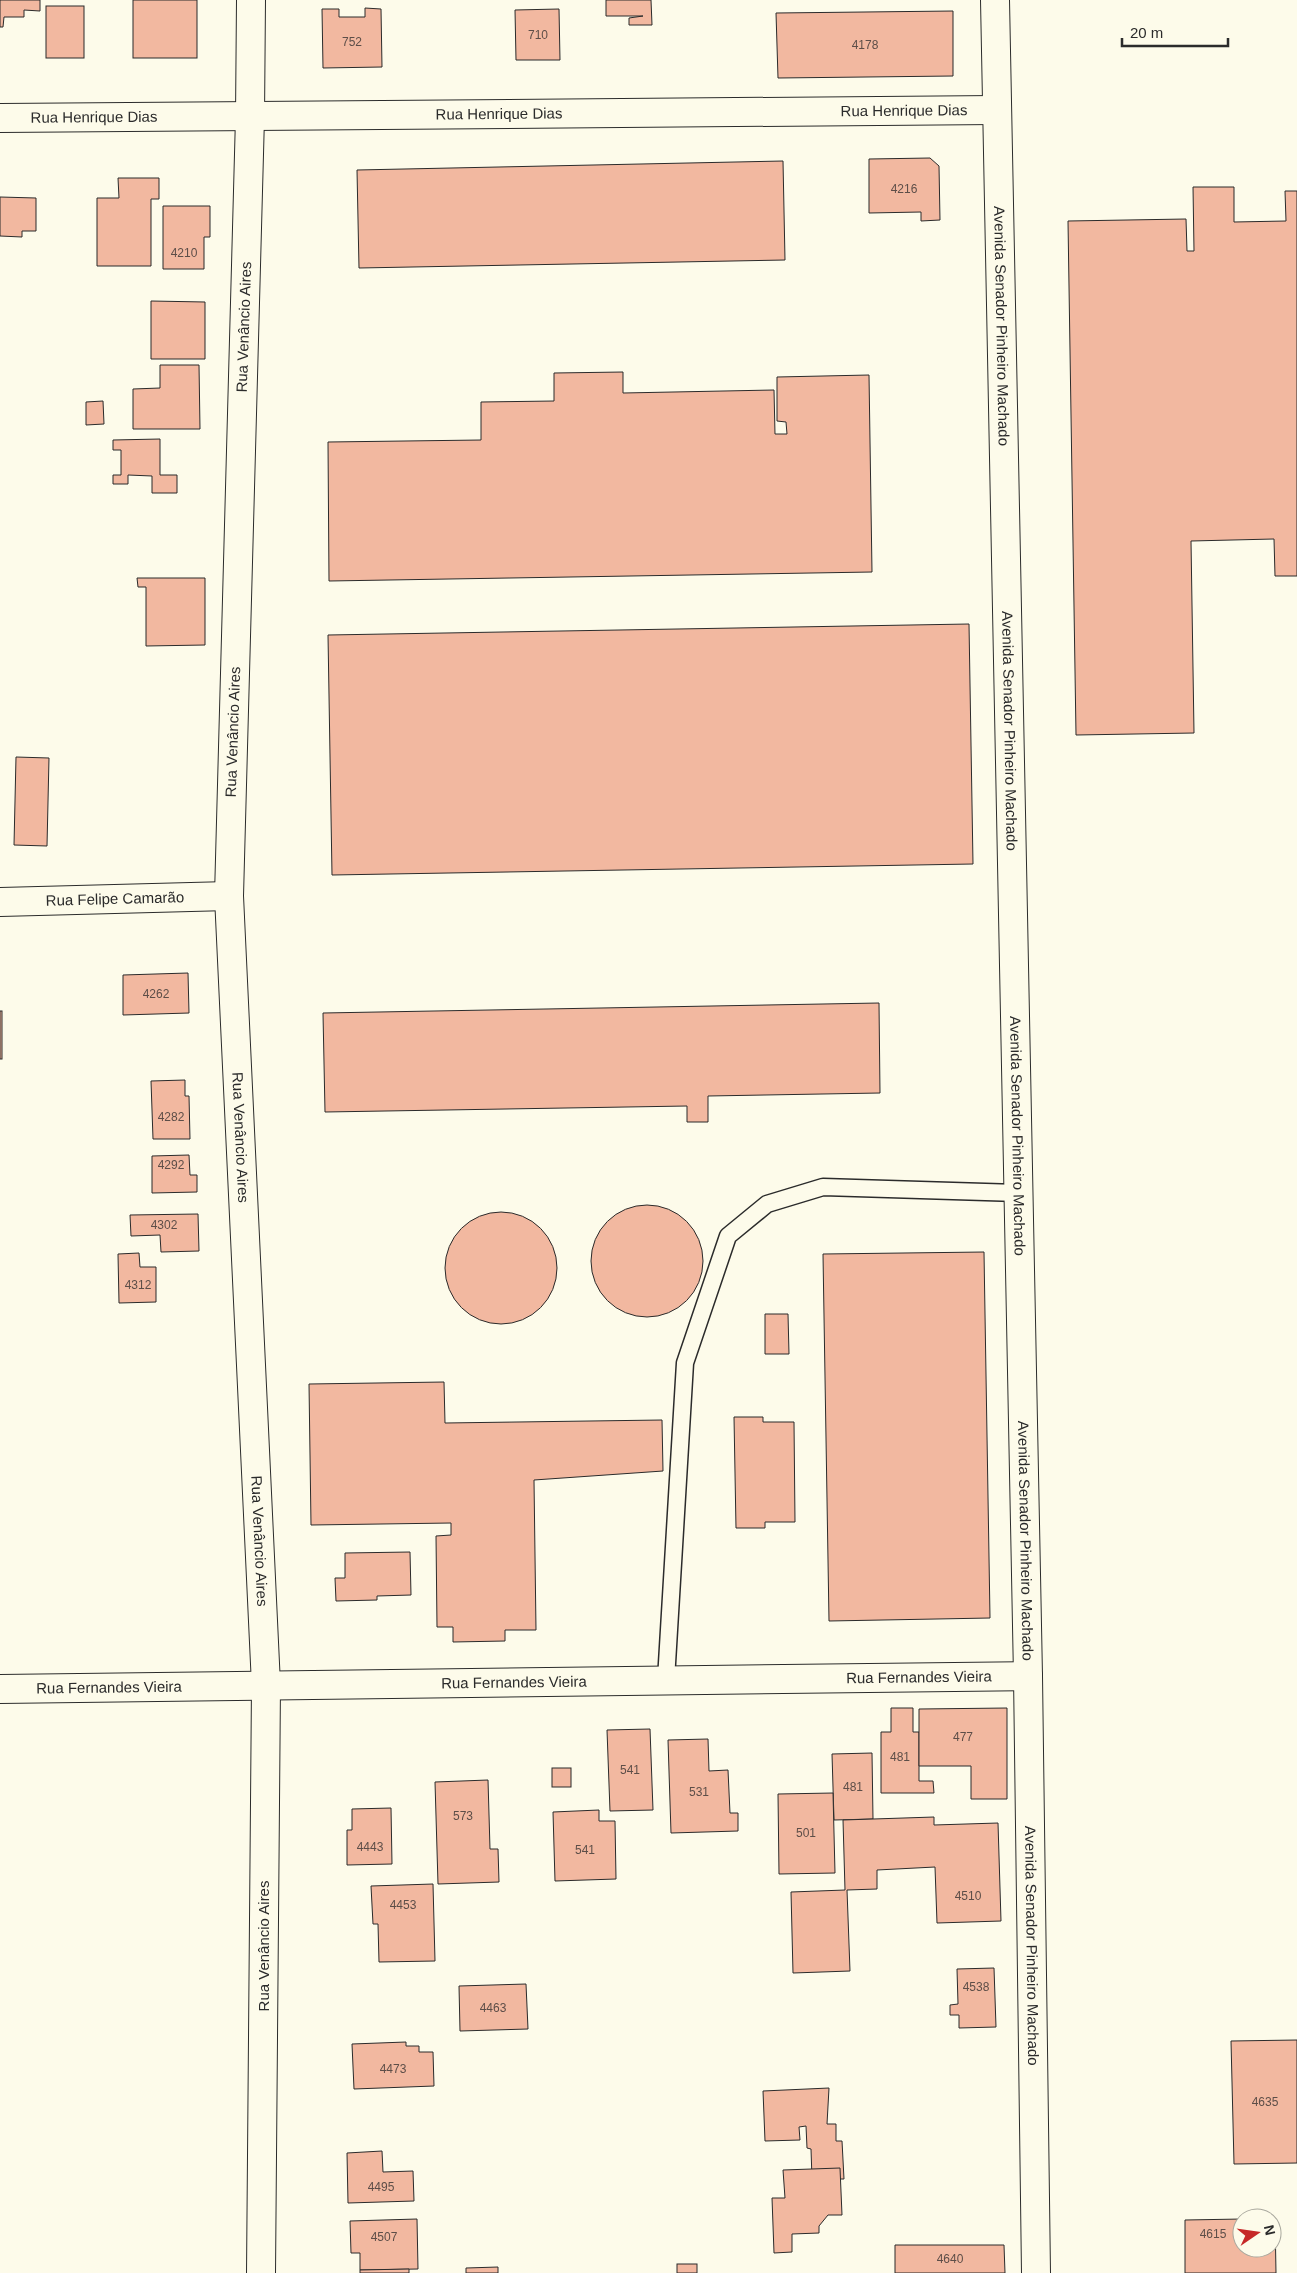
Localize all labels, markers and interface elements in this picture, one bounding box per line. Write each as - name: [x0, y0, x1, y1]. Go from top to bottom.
- scale bar: [1122, 15, 1228, 47]
- text: 20 m: [1130, 24, 1163, 41]
- house number: 710: [528, 28, 548, 42]
- house number: 752: [342, 35, 362, 49]
- house number: 4178: [852, 38, 879, 52]
- street label: Rua Henrique Dias: [840, 101, 967, 119]
- street label: Rua Henrique Dias: [436, 104, 562, 123]
- street label: Rua Henrique Dias: [31, 108, 157, 126]
- house number: 4216: [891, 182, 918, 196]
- street label: Avenida Senador Pinheiro Machado: [991, 206, 1013, 446]
- house number: 4210: [171, 246, 198, 260]
- street label: Rua Venâncio Aires: [233, 261, 254, 393]
- street label: Avenida Senador Pinheiro Machado: [999, 611, 1021, 851]
- street label: Rua Venâncio Aires: [222, 666, 243, 798]
- street label: Rua Felipe Camarão: [46, 888, 184, 909]
- house number: 4262: [143, 987, 170, 1001]
- street label: Avenida Senador Pinheiro Machado: [1007, 1016, 1029, 1256]
- street label: Rua Venâncio Aires: [229, 1072, 252, 1203]
- house number: 4282: [158, 1110, 185, 1124]
- house number: 4292: [158, 1158, 185, 1172]
- house number: 4302: [151, 1218, 178, 1232]
- house number: 4312: [125, 1278, 152, 1292]
- street label: Avenida Senador Pinheiro Machado: [1015, 1421, 1037, 1661]
- street label: Rua Venâncio Aires: [248, 1475, 271, 1607]
- street label: Rua Fernandes Vieira: [846, 1667, 993, 1686]
- street label: Rua Fernandes Vieira: [441, 1673, 588, 1691]
- street label: Rua Fernandes Vieira: [36, 1678, 183, 1697]
- house number: 477: [953, 1730, 973, 1744]
- house number: 481: [890, 1750, 910, 1764]
- house number: 541: [620, 1763, 640, 1777]
- house number: 481: [843, 1780, 863, 1794]
- house number: 531: [689, 1785, 709, 1799]
- house number: 573: [453, 1809, 473, 1823]
- house number: 501: [796, 1826, 816, 1840]
- street label: Avenida Senador Pinheiro Machado: [1022, 1826, 1042, 2066]
- house number: 4443: [357, 1840, 384, 1854]
- house number: 541: [575, 1843, 595, 1857]
- street label: Rua Venâncio Aires: [255, 1881, 272, 2011]
- house number: 4510: [955, 1889, 982, 1903]
- house number: 4453: [390, 1898, 417, 1912]
- house number: 4538: [963, 1980, 990, 1994]
- house number: 4463: [480, 2001, 507, 2015]
- house number: 4473: [380, 2062, 407, 2076]
- house number: 4635: [1252, 2095, 1279, 2109]
- house number: 4495: [368, 2180, 395, 2194]
- north arrow: [1232, 2208, 1282, 2258]
- text: N: [1261, 2223, 1279, 2237]
- house number: 4615: [1200, 2227, 1227, 2241]
- house number: 4507: [371, 2230, 398, 2244]
- house number: 4640: [937, 2252, 964, 2266]

